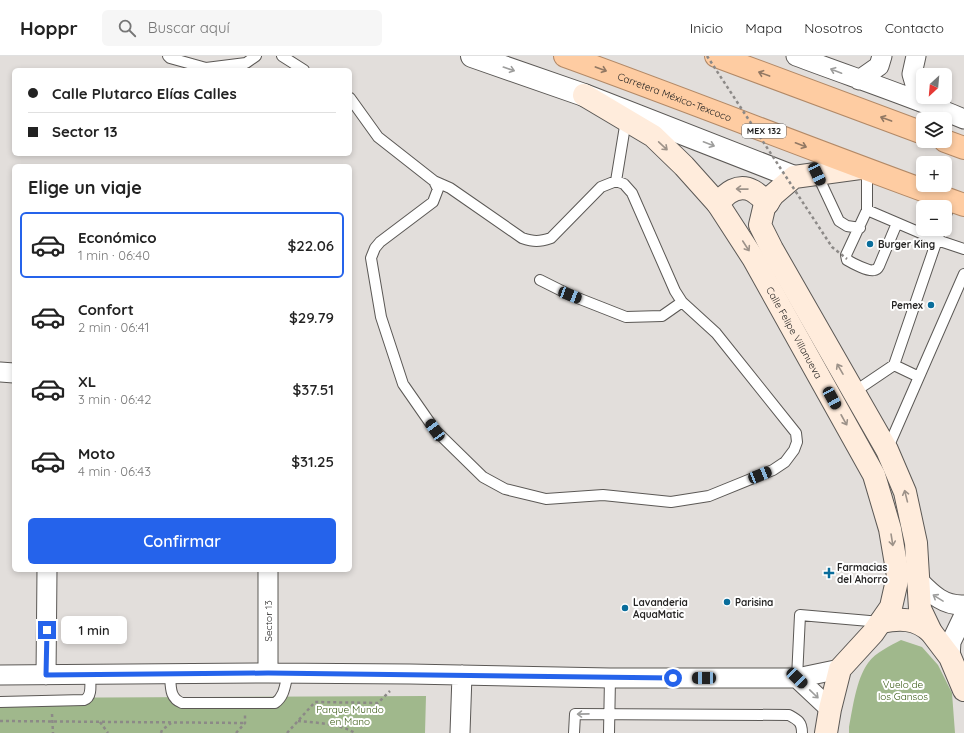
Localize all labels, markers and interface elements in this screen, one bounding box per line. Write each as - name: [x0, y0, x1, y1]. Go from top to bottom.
- search box: [102, 10, 382, 46]
- text: Hoppr: [20, 16, 78, 40]
- icon: search: [116, 17, 138, 39]
- text: Buscar aquí: [148, 18, 230, 37]
- text: Inicio: [690, 19, 723, 37]
- text: Mapa: [745, 19, 782, 37]
- text: Nosotros: [804, 19, 863, 37]
- text: Contacto: [885, 19, 944, 37]
- one-way arrow: [502, 66, 515, 73]
- one-way arrow: [595, 66, 607, 74]
- one-way arrow: [830, 67, 842, 75]
- north arrow: [916, 68, 952, 104]
- map controls: [916, 68, 952, 236]
- street label: Carretera México-Texcoco: [616, 70, 733, 125]
- one-way arrow: [758, 70, 771, 77]
- text: Calle Plutarco Elías Calles: [52, 84, 237, 103]
- button: layers: [916, 112, 952, 148]
- one-way arrow: [881, 115, 893, 123]
- text: Sector 13: [52, 122, 118, 141]
- road number: MEX 132: [742, 124, 786, 138]
- one-way arrow: [703, 140, 715, 148]
- one-way arrow: [658, 141, 668, 150]
- one-way arrow: [795, 142, 807, 150]
- button: +: [916, 156, 952, 192]
- car: [806, 161, 828, 187]
- text: Elige un viaje: [28, 176, 142, 199]
- one-way arrow: [736, 185, 749, 193]
- button: −: [916, 200, 952, 236]
- icon: car: [30, 227, 66, 263]
- text: Económico: [78, 228, 157, 247]
- text: $22.06: [288, 236, 334, 255]
- place label: Burger King: [878, 238, 935, 251]
- marker: Burger King: [865, 239, 875, 249]
- one-way arrow: [742, 240, 750, 252]
- text: 1 min · 06:40: [78, 247, 150, 263]
- street label: Calle Felipe Villanueva: [763, 284, 825, 381]
- car: [557, 285, 583, 305]
- icon: car: [30, 299, 66, 335]
- place label: Pemex: [891, 299, 923, 312]
- text: Confort: [78, 300, 134, 319]
- marker: Pemex: [926, 300, 936, 310]
- text: $29.79: [289, 308, 334, 327]
- text: 2 min · 06:41: [78, 319, 149, 335]
- one-way arrow: [836, 363, 844, 375]
- icon: car: [30, 371, 66, 407]
- text: XL: [78, 372, 96, 391]
- text: $37.51: [293, 380, 334, 399]
- car: [821, 385, 843, 411]
- text: 3 min · 06:42: [78, 391, 151, 407]
- one-way arrow: [841, 414, 848, 426]
- car: [423, 417, 447, 443]
- icon: car: [30, 443, 66, 479]
- text: Moto: [78, 444, 115, 463]
- text: $31.25: [291, 452, 334, 471]
- text: 4 min · 06:43: [78, 463, 151, 479]
- car: [747, 465, 773, 485]
- one-way arrow: [902, 490, 909, 503]
- button: Confirmar: [28, 518, 336, 564]
- one-way arrow: [888, 533, 896, 546]
- place label: Farmacias del Ahorro: [837, 561, 888, 586]
- marker: Farmacias del Ahorro: [824, 568, 834, 578]
- one-way arrow: [932, 594, 944, 602]
- place label: Lavanderia AquaMatic: [633, 596, 688, 621]
- place label: Parisina: [735, 596, 773, 609]
- marker: Parisina: [722, 597, 732, 607]
- street label: Sector 13: [262, 600, 275, 642]
- marker: Lavanderia AquaMatic: [620, 603, 630, 613]
- callout: 1 min: [61, 616, 127, 644]
- route end: [38, 621, 56, 639]
- text: 1 min: [78, 622, 110, 638]
- car: [784, 665, 810, 691]
- route start: [664, 669, 682, 687]
- car: [692, 672, 716, 684]
- park label: Vuelo de los Gansos: [878, 678, 928, 703]
- one-way arrow: [809, 689, 819, 699]
- park label: Parque Mundo en Mano: [316, 703, 384, 728]
- one-way arrow: [577, 710, 590, 718]

